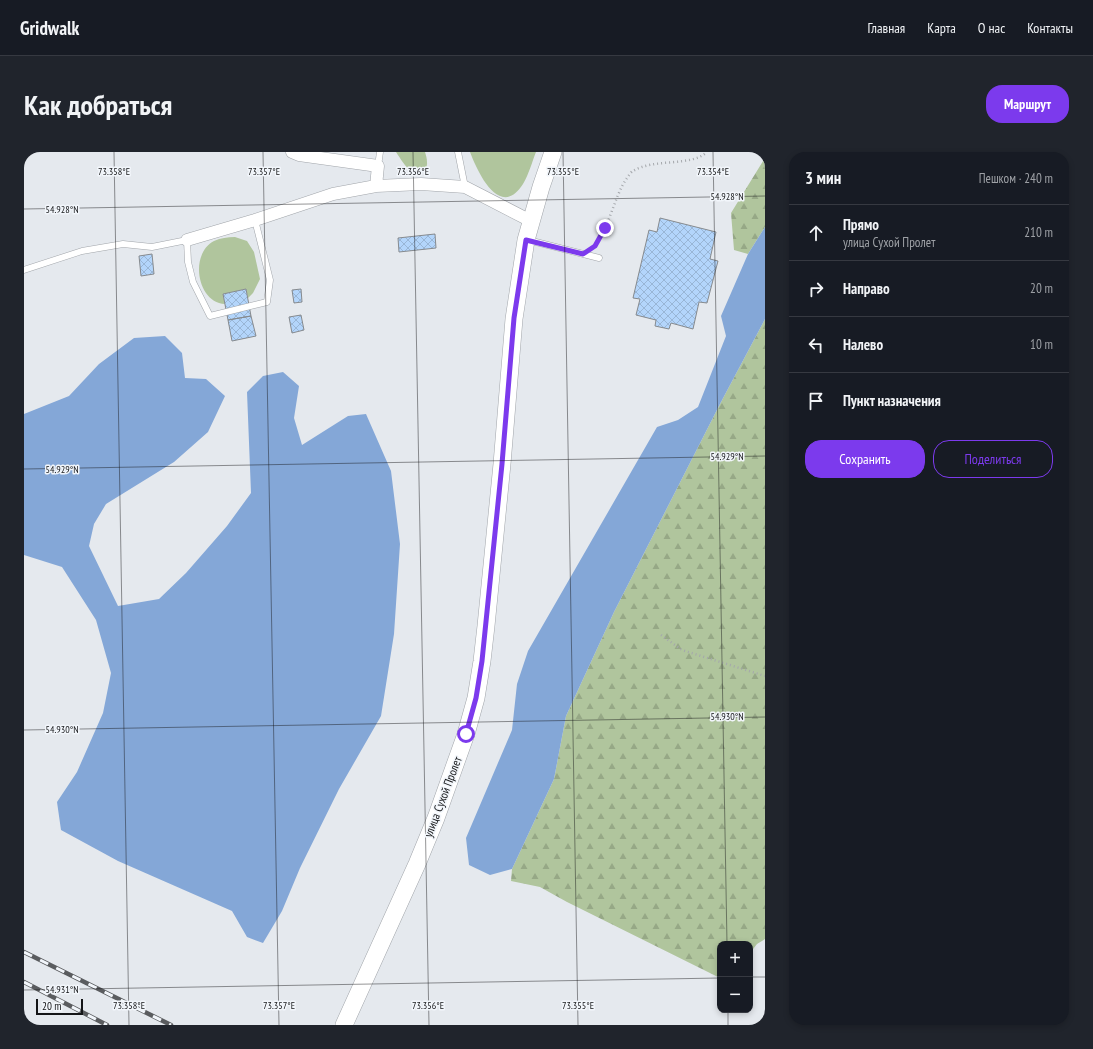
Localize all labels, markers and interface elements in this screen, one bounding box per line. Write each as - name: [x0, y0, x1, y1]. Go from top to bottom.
- text: Gridwalk: [20, 16, 79, 40]
- text: Главная: [867, 19, 905, 37]
- text: Карта: [927, 19, 956, 37]
- text: О нас: [978, 19, 1005, 37]
- text: Контакты: [1027, 19, 1073, 37]
- button: Маршрут: [986, 85, 1069, 123]
- text: Как добраться: [24, 86, 172, 123]
- text: 73.358°E: [98, 165, 130, 178]
- text: 73.357°E: [248, 165, 280, 178]
- text: 73.356°E: [397, 165, 429, 178]
- text: 73.355°E: [547, 165, 579, 178]
- text: 73.354°E: [697, 165, 729, 178]
- text: 3 мин: [805, 167, 841, 189]
- text: Пешком · 240 m: [979, 170, 1053, 187]
- text: 54.928°N: [710, 190, 744, 203]
- text: 54.928°N: [45, 203, 79, 216]
- text: Прямо: [843, 215, 879, 234]
- route end: [596, 219, 614, 237]
- icon: ahead: [805, 222, 827, 244]
- text: 210 m: [1024, 224, 1053, 241]
- text: улица Сухой Пролет: [843, 234, 935, 251]
- icon: right: [805, 278, 827, 300]
- text: Направо: [843, 279, 890, 298]
- text: 20 m: [1030, 280, 1053, 297]
- icon: left: [805, 334, 827, 356]
- text: Налево: [843, 335, 883, 354]
- text: 10 m: [1030, 336, 1053, 353]
- icon: arrive: [805, 390, 827, 412]
- text: Пункт назначения: [843, 391, 941, 410]
- button: Сохранить: [805, 440, 925, 478]
- button: Поделиться: [933, 440, 1053, 478]
- text: 54.929°N: [710, 450, 744, 463]
- text: 54.929°N: [45, 463, 79, 476]
- text: 54.930°N: [710, 710, 744, 723]
- text: 54.930°N: [45, 723, 79, 736]
- route start: [457, 725, 475, 743]
- street label: улица Сухой Пролет: [420, 754, 465, 839]
- map controls: [717, 941, 753, 1013]
- button: +: [717, 941, 753, 977]
- button: −: [717, 977, 753, 1013]
- text: 54.931°N: [45, 983, 79, 996]
- scale bar: [36, 997, 83, 1016]
- text: 20 m: [42, 999, 61, 1013]
- text: 73.358°E: [113, 999, 145, 1012]
- text: 73.357°E: [263, 999, 295, 1012]
- text: 73.356°E: [412, 999, 444, 1012]
- text: 73.355°E: [562, 999, 594, 1012]

